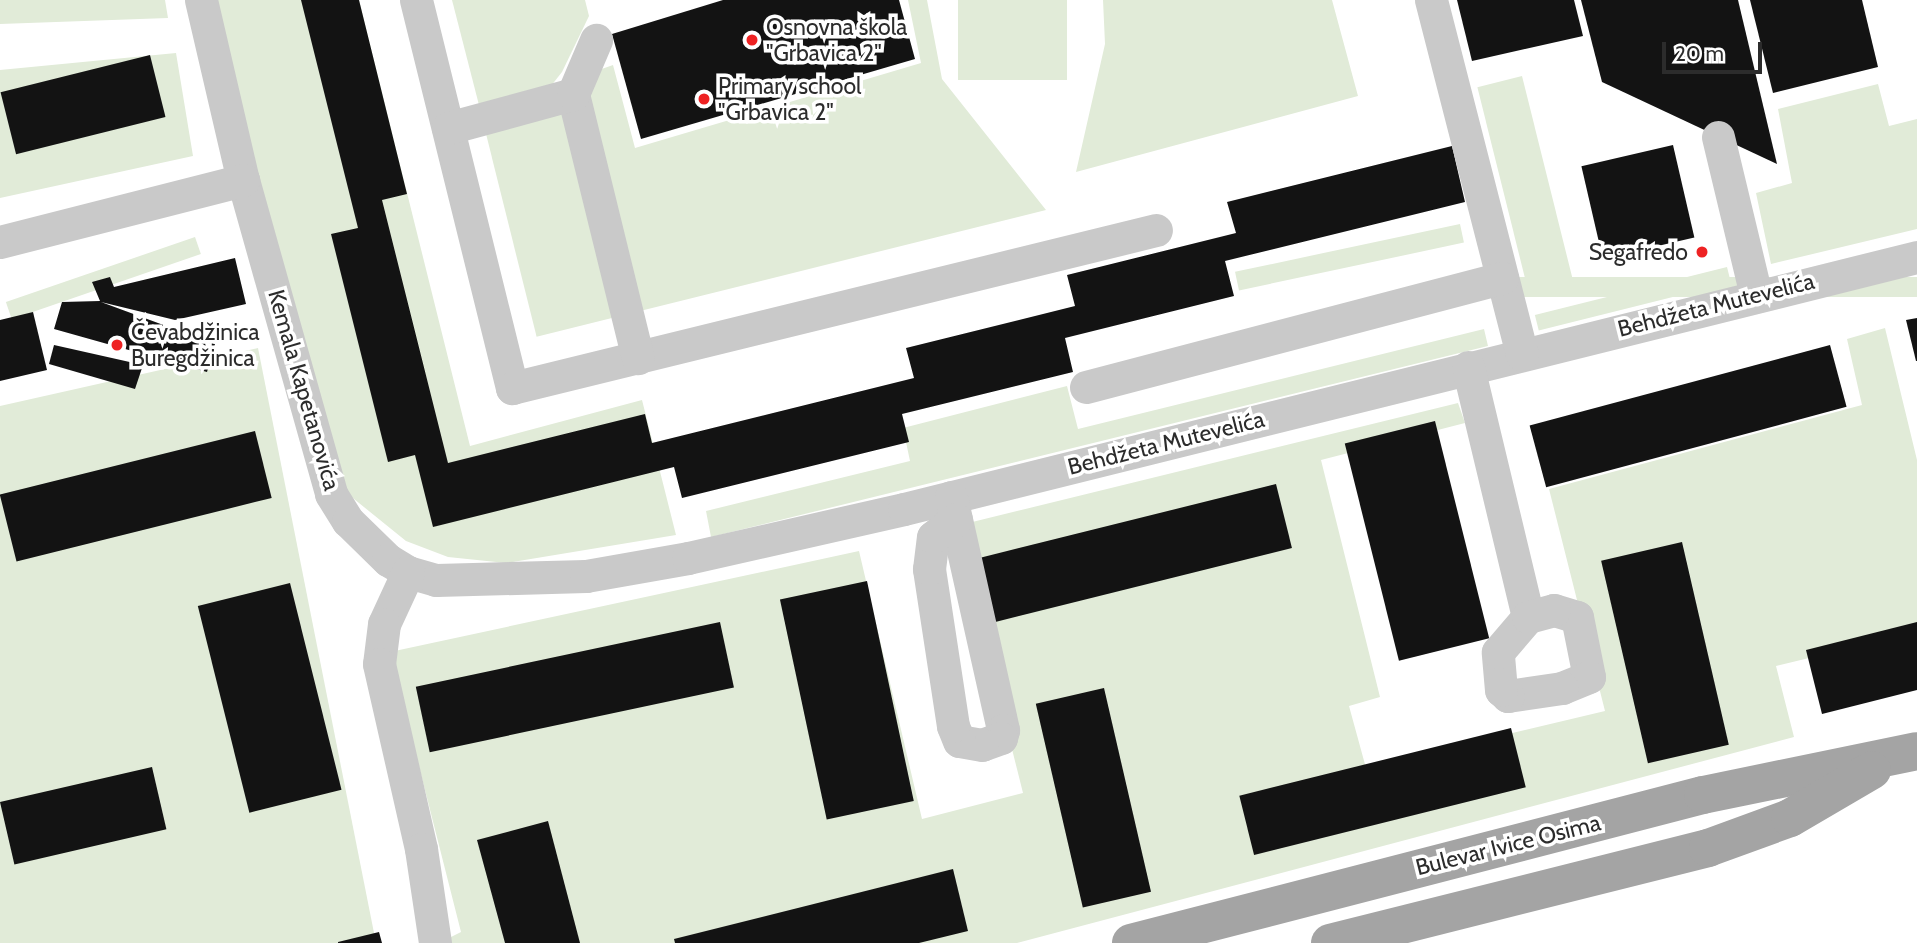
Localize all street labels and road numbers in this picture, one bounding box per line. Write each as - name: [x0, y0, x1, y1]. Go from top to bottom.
- street label: Behdžeta Mutevelića: [1615, 267, 1817, 343]
- street label: Kemala Kapetanovića: [262, 287, 346, 493]
- street label: Behdžeta Mutevelića: [1065, 405, 1267, 481]
- street label: Bulevar Ivice Osima: [1413, 809, 1603, 881]

